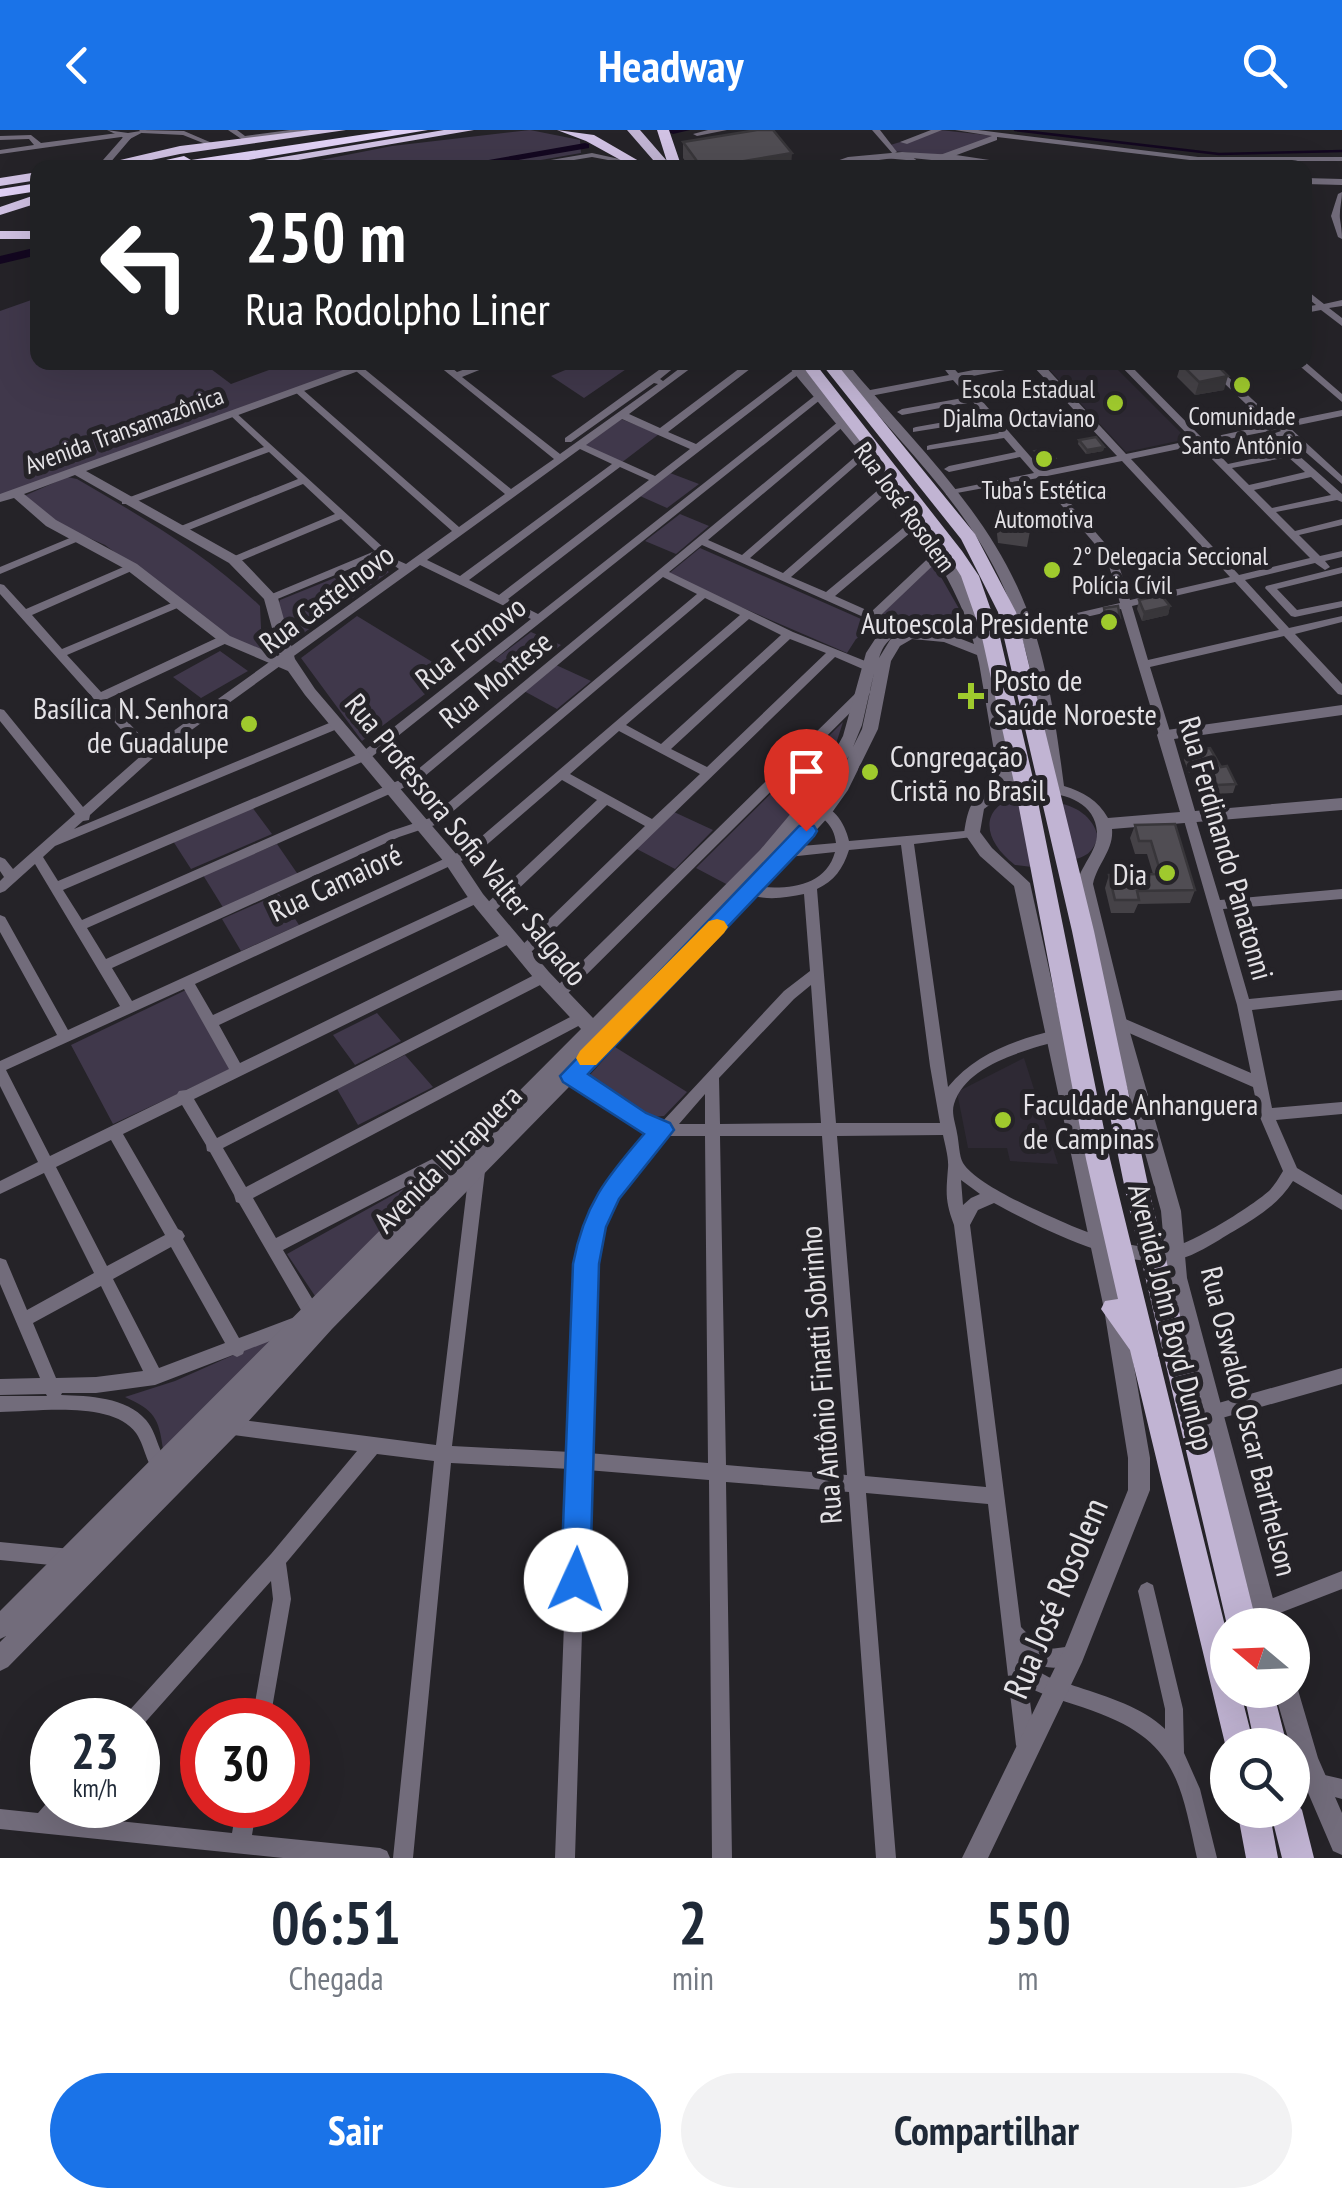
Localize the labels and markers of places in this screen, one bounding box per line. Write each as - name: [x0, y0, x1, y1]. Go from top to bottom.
- place label: Escola Estadual Djalma Octaviano: [943, 373, 1095, 434]
- marker: Comunidade Santo Antônio: [1231, 374, 1253, 396]
- marker: Escola Estadual Djalma Octaviano: [1104, 392, 1126, 414]
- place label: Comunidade Santo Antônio: [1181, 400, 1303, 461]
- marker: Tuba's Estética Automotiva: [1033, 448, 1055, 470]
- place label: Tuba's Estética Automotiva: [982, 474, 1106, 535]
- place label: 2° Delegacia Seccional Polícia Cívil: [1072, 540, 1268, 601]
- marker: 2° Delegacia Seccional Polícia Cívil: [1041, 559, 1063, 581]
- place label: Autoescola Presidente: [861, 603, 1089, 642]
- marker: Autoescola Presidente: [1098, 611, 1120, 633]
- place label: Posto de Saúde Noroeste: [994, 660, 1157, 733]
- marker: Posto de Saúde Noroeste: [958, 683, 984, 709]
- place label: Basílica N. Senhora de Guadalupe: [33, 688, 229, 761]
- marker: Basílica N. Senhora de Guadalupe: [238, 713, 260, 735]
- pin: [764, 729, 849, 832]
- place label: Congregação Cristã no Brasil: [890, 736, 1045, 809]
- marker: Congregação Cristã no Brasil: [859, 761, 881, 783]
- place label: Dia: [1113, 854, 1147, 893]
- marker: Dia: [1156, 862, 1178, 884]
- place label: Faculdade Anhanguera de Campinas: [1023, 1084, 1258, 1157]
- marker: Faculdade Anhanguera de Campinas: [992, 1109, 1014, 1131]

